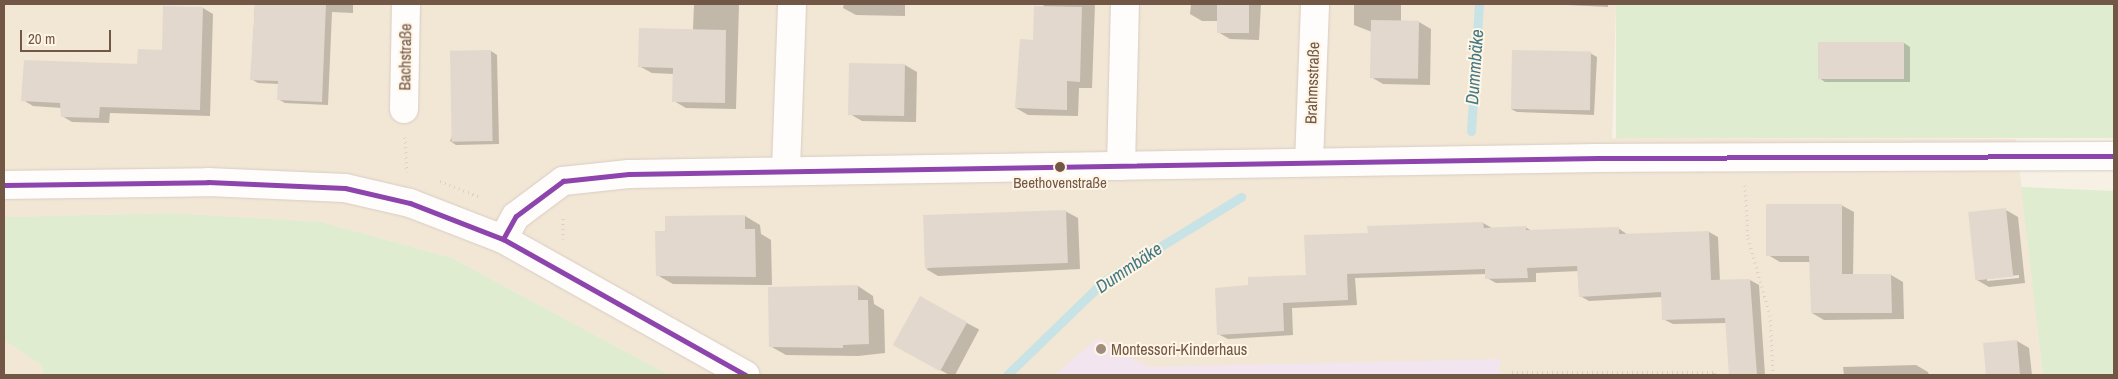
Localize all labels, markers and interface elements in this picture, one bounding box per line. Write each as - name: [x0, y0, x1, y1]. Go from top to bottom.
- scale bar: [22, 20, 114, 52]
- street label: Bachstraße: [395, 23, 415, 91]
- text: 20 m: [28, 28, 55, 49]
- water label: Dummbäke: [1462, 29, 1488, 105]
- street label: Brahmsstraße: [1301, 41, 1323, 125]
- marker: Beethovenstraße: [1055, 162, 1065, 172]
- place label: Beethovenstraße: [1013, 174, 1107, 192]
- water label: Dummbäke: [1092, 238, 1166, 298]
- place label: Montessori-Kinderhaus: [1111, 339, 1247, 359]
- marker: Montessori-Kinderhaus: [1095, 343, 1107, 355]

